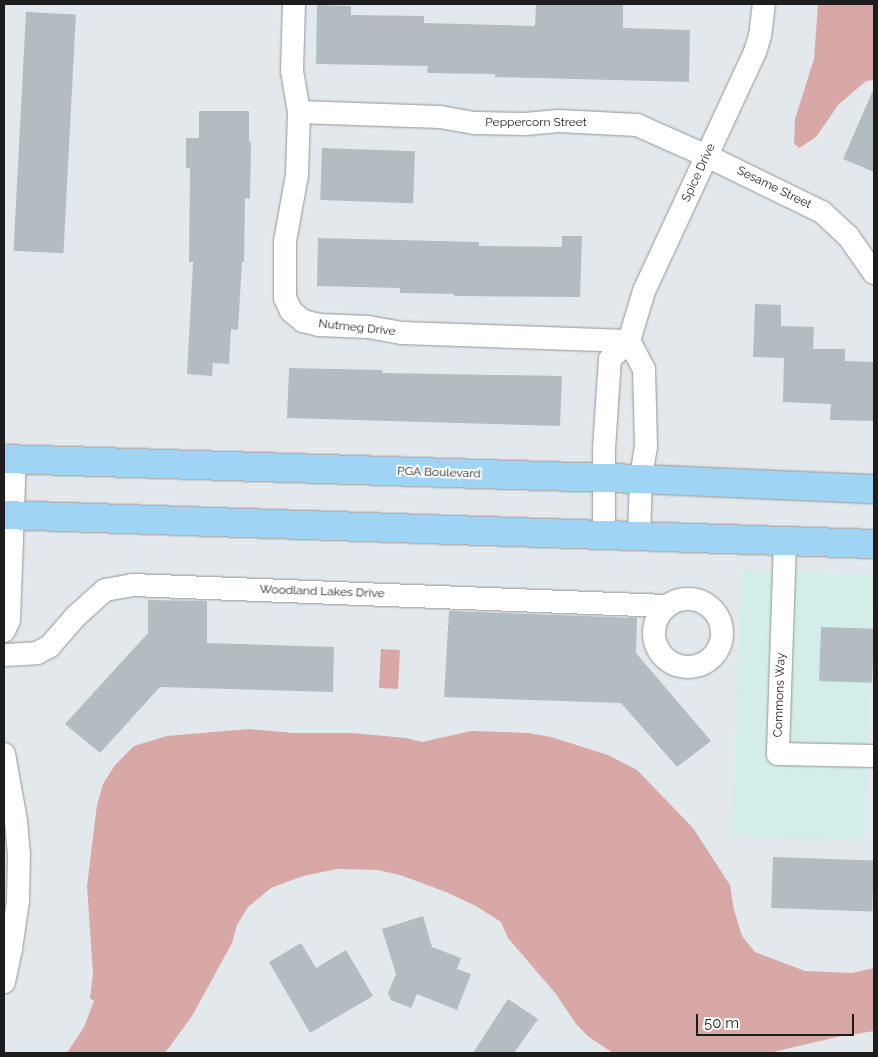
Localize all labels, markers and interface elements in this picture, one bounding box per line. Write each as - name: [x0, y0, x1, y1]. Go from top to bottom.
- street label: Peppercorn Street: [485, 116, 587, 130]
- street label: Spice Drive: [679, 142, 719, 204]
- street label: Sesame Street: [734, 164, 814, 212]
- street label: Nutmeg Drive: [318, 317, 396, 339]
- street label: PGA Boulevard: [397, 464, 481, 482]
- street label: Woodland Lakes Drive: [259, 583, 385, 601]
- street label: Commons Way: [771, 652, 789, 738]
- scale bar: [698, 1004, 856, 1036]
- text: 50 m: [704, 1014, 739, 1032]

